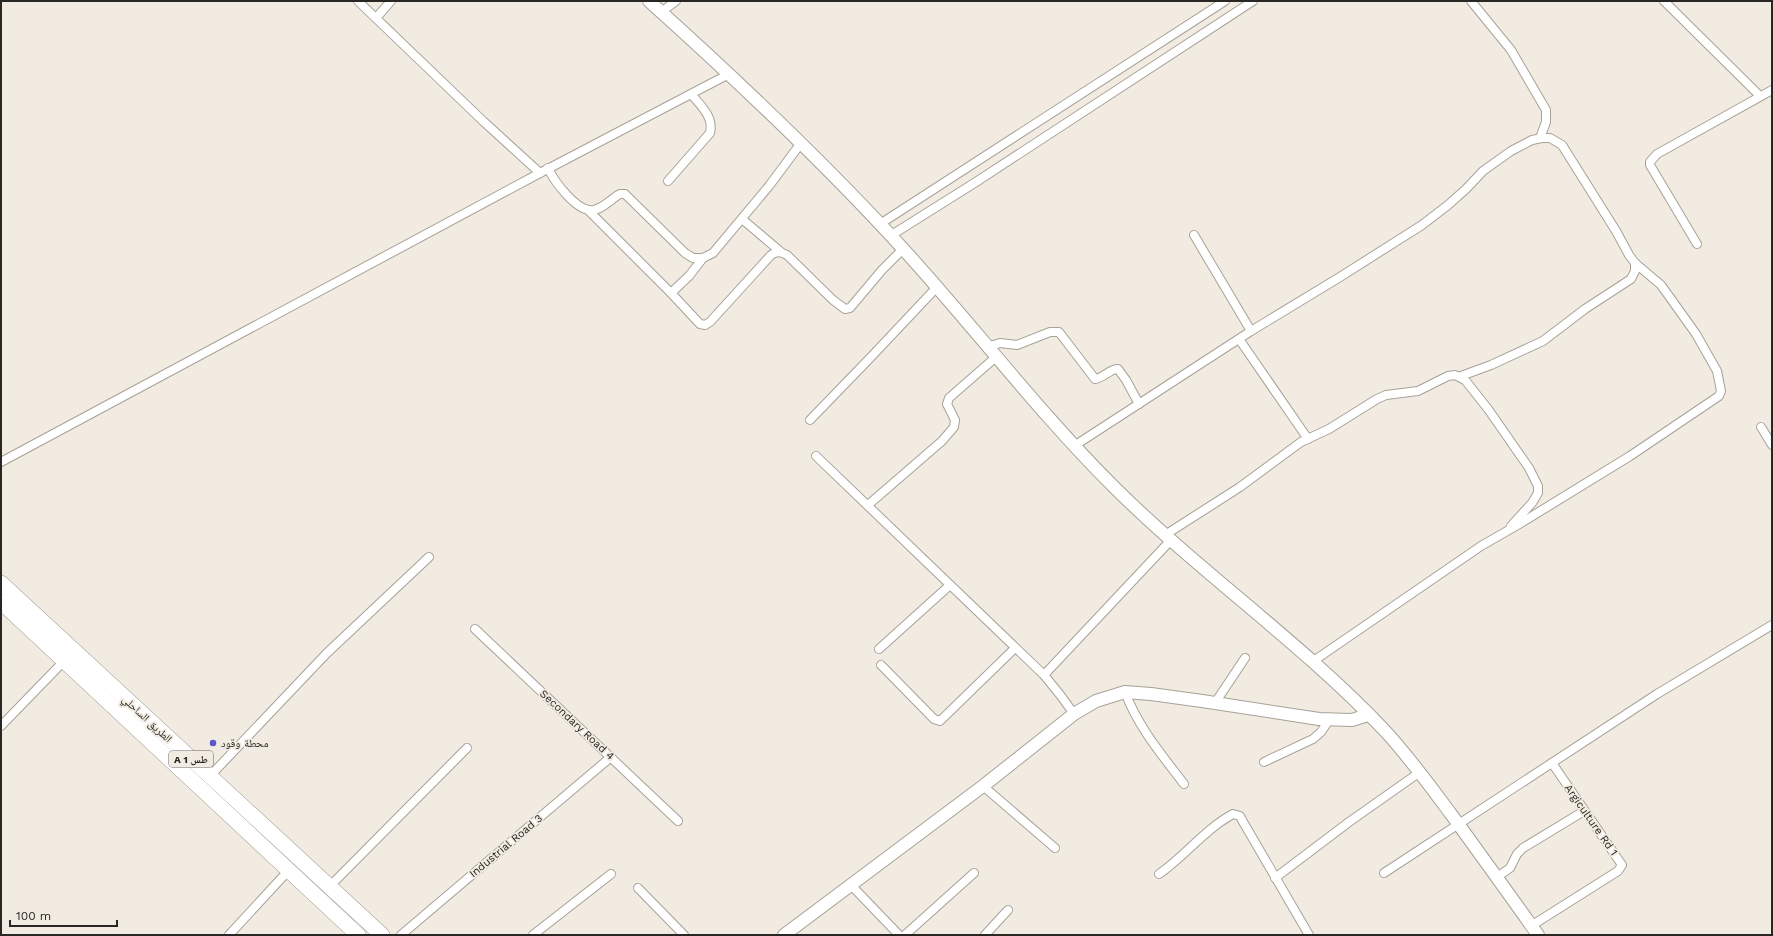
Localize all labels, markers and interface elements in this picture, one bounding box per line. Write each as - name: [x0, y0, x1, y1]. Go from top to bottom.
- street label: Secondary Road 4: [537, 687, 617, 763]
- street label: الطريق الساحلي: [118, 693, 175, 747]
- place label: محطة وقود: [221, 737, 268, 750]
- marker: محطة وقود: [208, 738, 218, 748]
- road number: A 1 طس: [169, 751, 213, 767]
- street label: Argiculture Rd 1: [1562, 782, 1620, 858]
- street label: Industrial Road 3: [467, 812, 545, 880]
- scale bar: [10, 902, 117, 928]
- text: 100 m: [16, 909, 51, 923]

